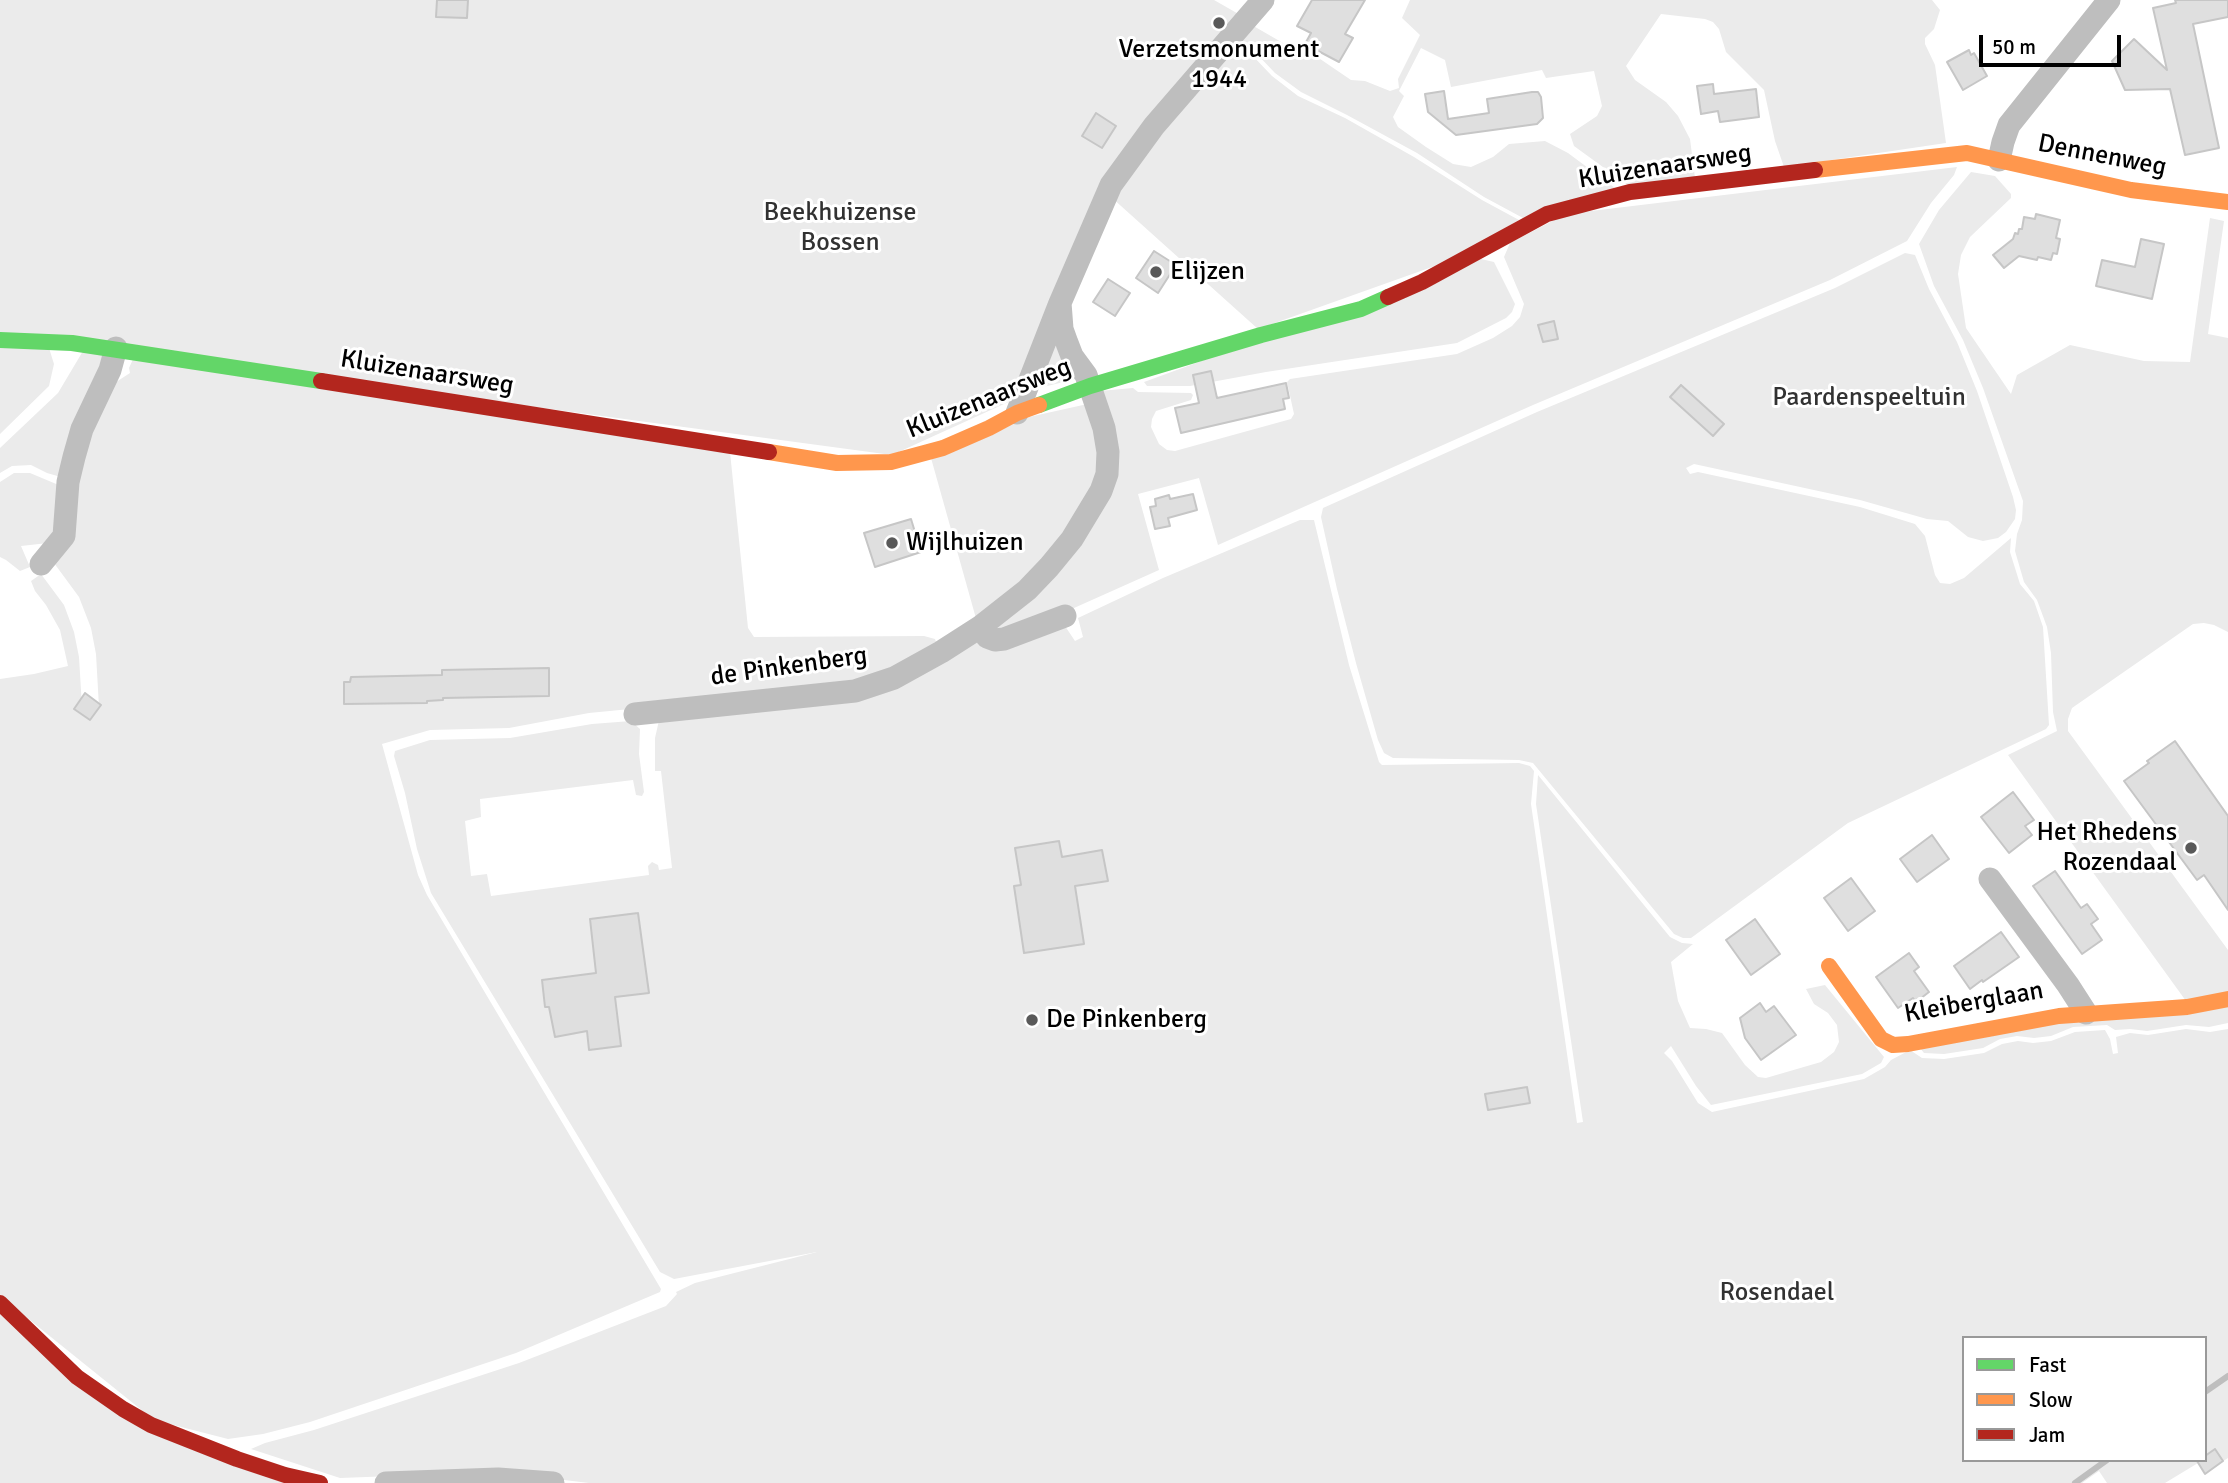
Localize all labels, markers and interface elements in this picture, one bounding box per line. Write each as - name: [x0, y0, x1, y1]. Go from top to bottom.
- marker: Verzetsmonument 1944: [1211, 15, 1227, 31]
- scale bar: [1983, 21, 2125, 65]
- place label: Verzetsmonument 1944: [1119, 34, 1319, 96]
- text: 50 m: [1992, 34, 2036, 60]
- street label: Dennenweg: [2035, 128, 2169, 184]
- street label: Kluizenaarsweg: [1576, 138, 1754, 196]
- park label: Beekhuizense Bossen: [764, 197, 916, 258]
- place label: Elijzen: [1170, 256, 1245, 288]
- marker: Elijzen: [1148, 264, 1164, 280]
- street label: Kluizenaarsweg: [338, 344, 516, 402]
- street label: Kluizenaarsweg: [902, 352, 1076, 446]
- park label: Paardenspeeltuin: [1772, 382, 1966, 414]
- place label: Wijlhuizen: [906, 527, 1024, 559]
- marker: Wijlhuizen: [884, 535, 900, 551]
- street label: de Pinkenberg: [709, 641, 869, 693]
- place label: Het Rhedens Rozendaal: [2036, 817, 2177, 878]
- marker: Het Rhedens Rozendaal: [2183, 840, 2199, 856]
- street label: Kleiberglaan: [1902, 975, 2046, 1031]
- place label: De Pinkenberg: [1046, 1004, 1207, 1036]
- marker: De Pinkenberg: [1024, 1012, 1040, 1028]
- park label: Rosendael: [1720, 1277, 1834, 1309]
- legend: [1962, 1336, 2207, 1462]
- text: Fast: [2029, 1352, 2066, 1378]
- text: Slow: [2029, 1387, 2073, 1413]
- text: Jam: [2029, 1422, 2065, 1448]

